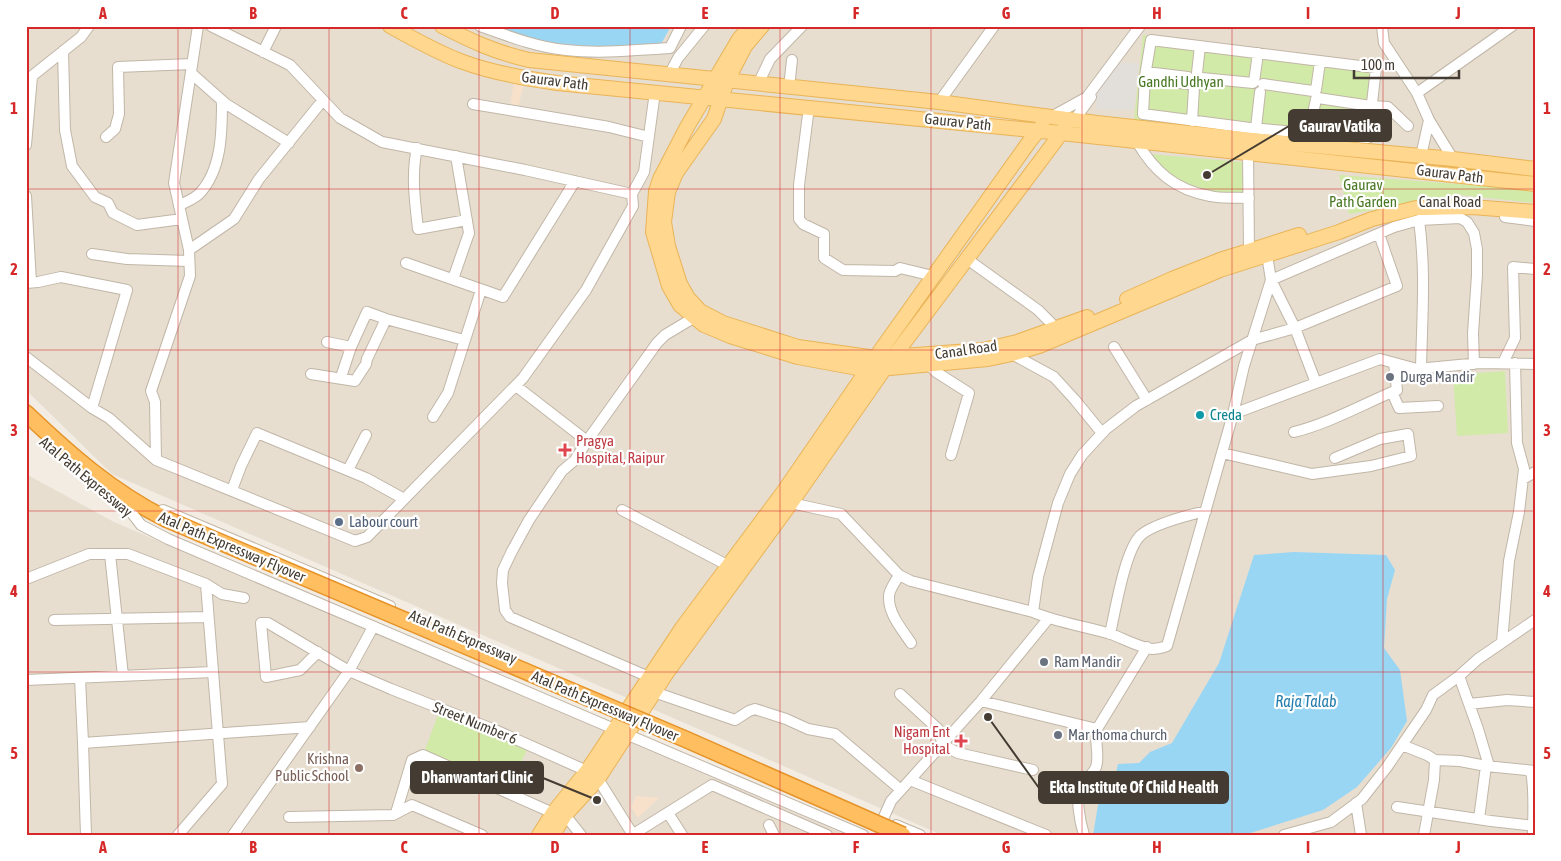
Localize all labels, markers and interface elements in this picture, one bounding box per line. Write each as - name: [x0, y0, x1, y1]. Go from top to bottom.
- text: A: [98, 4, 107, 22]
- text: B: [249, 4, 257, 22]
- text: C: [400, 4, 408, 22]
- text: D: [551, 4, 560, 22]
- text: E: [702, 4, 709, 22]
- text: F: [853, 4, 860, 22]
- text: G: [1002, 4, 1011, 22]
- text: H: [1152, 4, 1162, 22]
- text: I: [1306, 4, 1310, 22]
- text: J: [1454, 4, 1461, 22]
- scale bar: [1354, 48, 1458, 80]
- text: 100 m: [1361, 56, 1395, 73]
- street label: Gaurav Path: [521, 68, 589, 93]
- park label: Gandhi Udhyan: [1138, 73, 1224, 90]
- text: 1: [10, 99, 18, 117]
- text: 1: [1543, 99, 1551, 117]
- street label: Gaurav Path: [924, 110, 992, 133]
- callout: Gaurav Vatika: [1289, 110, 1391, 141]
- text: Gaurav Vatika: [1299, 117, 1381, 135]
- street label: Gaurav Path: [1416, 161, 1484, 186]
- park label: Gaurav Path Garden: [1329, 176, 1397, 210]
- street label: Canal Road: [1419, 193, 1481, 210]
- text: 2: [10, 260, 18, 278]
- text: 2: [1543, 260, 1551, 278]
- street label: Canal Road: [934, 337, 998, 362]
- place label: Durga Mandir: [1400, 368, 1475, 385]
- marker: Durga Mandir: [1384, 371, 1396, 383]
- place label: Creda: [1210, 406, 1242, 423]
- marker: Creda: [1194, 409, 1206, 421]
- text: 3: [10, 421, 18, 439]
- text: 3: [1543, 421, 1551, 439]
- place label: Pragya Hospital, Raipur: [576, 432, 665, 466]
- street label: Atal Path Expressway: [37, 433, 136, 520]
- marker: Pragya Hospital, Raipur: [558, 443, 572, 457]
- street label: Atal Path Expressway Flyover: [156, 508, 309, 585]
- place label: Labour court: [349, 513, 418, 530]
- marker: Labour court: [333, 516, 345, 528]
- text: 4: [9, 582, 18, 600]
- text: 4: [1542, 582, 1551, 600]
- street label: Atal Path Expressway: [407, 606, 520, 667]
- place label: Ram Mandir: [1054, 653, 1121, 670]
- marker: Ram Mandir: [1038, 656, 1050, 668]
- street label: Atal Path Expressway Flyover: [529, 667, 682, 744]
- water label: Raja Talab: [1275, 692, 1337, 711]
- street label: Street Number 6: [431, 698, 520, 747]
- place label: Nigam Ent Hospital: [894, 723, 950, 757]
- place label: Mar thoma church: [1068, 726, 1167, 743]
- marker: Mar thoma church: [1052, 729, 1064, 741]
- marker: Nigam Ent Hospital: [954, 734, 968, 748]
- text: 5: [10, 744, 18, 762]
- text: 5: [1543, 744, 1551, 762]
- place label: Krishna Public School: [275, 750, 349, 784]
- marker: Krishna Public School: [353, 762, 365, 774]
- callout: Dhanwantari Clinic: [411, 762, 543, 793]
- text: Dhanwantari Clinic: [421, 768, 533, 786]
- callout: Ekta Institute Of Child Health: [1039, 772, 1228, 803]
- text: Ekta Institute Of Child Health: [1049, 778, 1219, 796]
- text: A: [98, 838, 107, 856]
- text: B: [249, 838, 257, 856]
- text: C: [400, 838, 408, 856]
- text: D: [551, 838, 560, 856]
- text: E: [702, 838, 709, 856]
- text: F: [853, 838, 860, 856]
- text: G: [1002, 838, 1011, 856]
- text: H: [1152, 838, 1162, 856]
- text: I: [1306, 838, 1310, 856]
- text: J: [1454, 838, 1461, 856]

